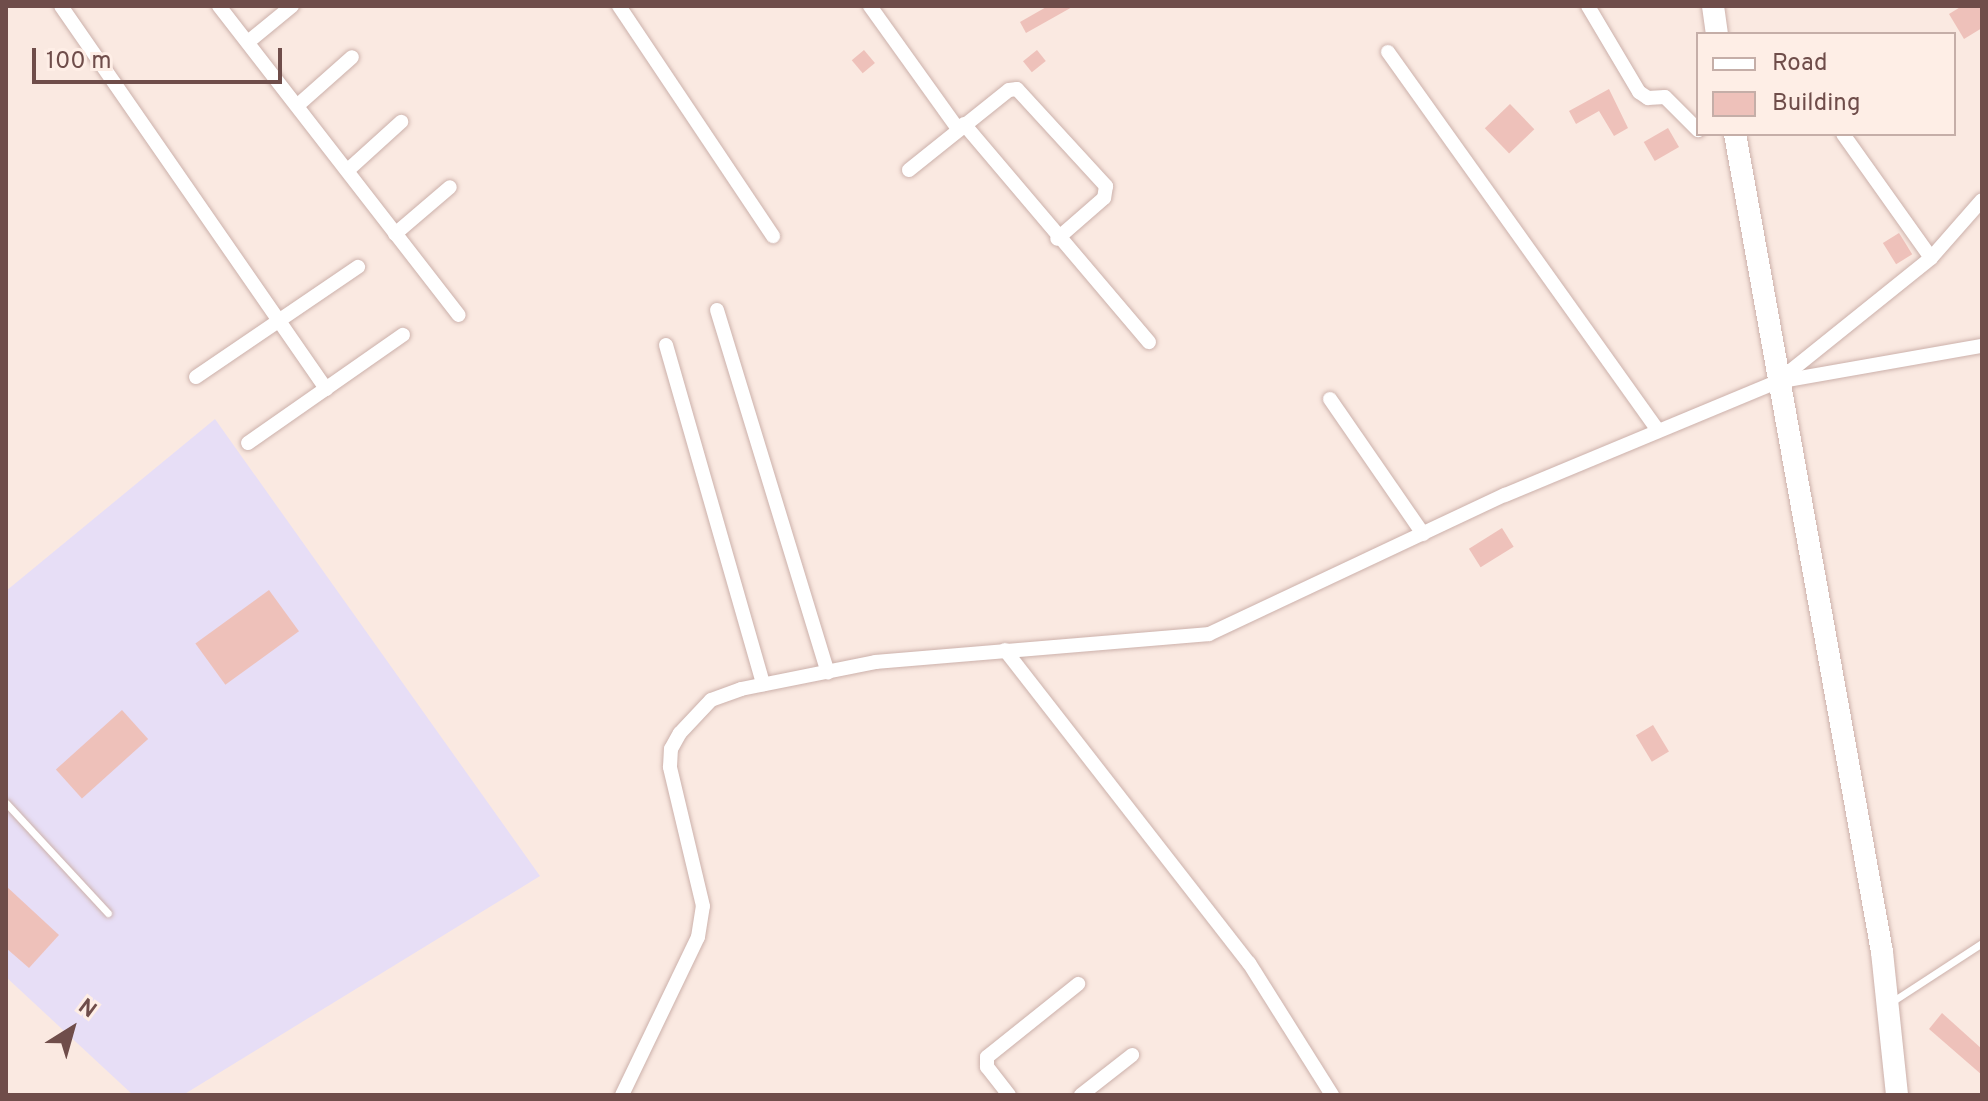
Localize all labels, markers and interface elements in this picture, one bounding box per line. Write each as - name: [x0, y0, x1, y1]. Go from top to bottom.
- scale bar: [36, 32, 286, 82]
- legend: [1696, 32, 1956, 136]
- text: 100 m: [46, 47, 112, 77]
- text: Road: [1772, 49, 1828, 79]
- text: Building: [1772, 89, 1861, 119]
- north arrow: [32, 989, 112, 1069]
- text: N: [72, 994, 101, 1025]

